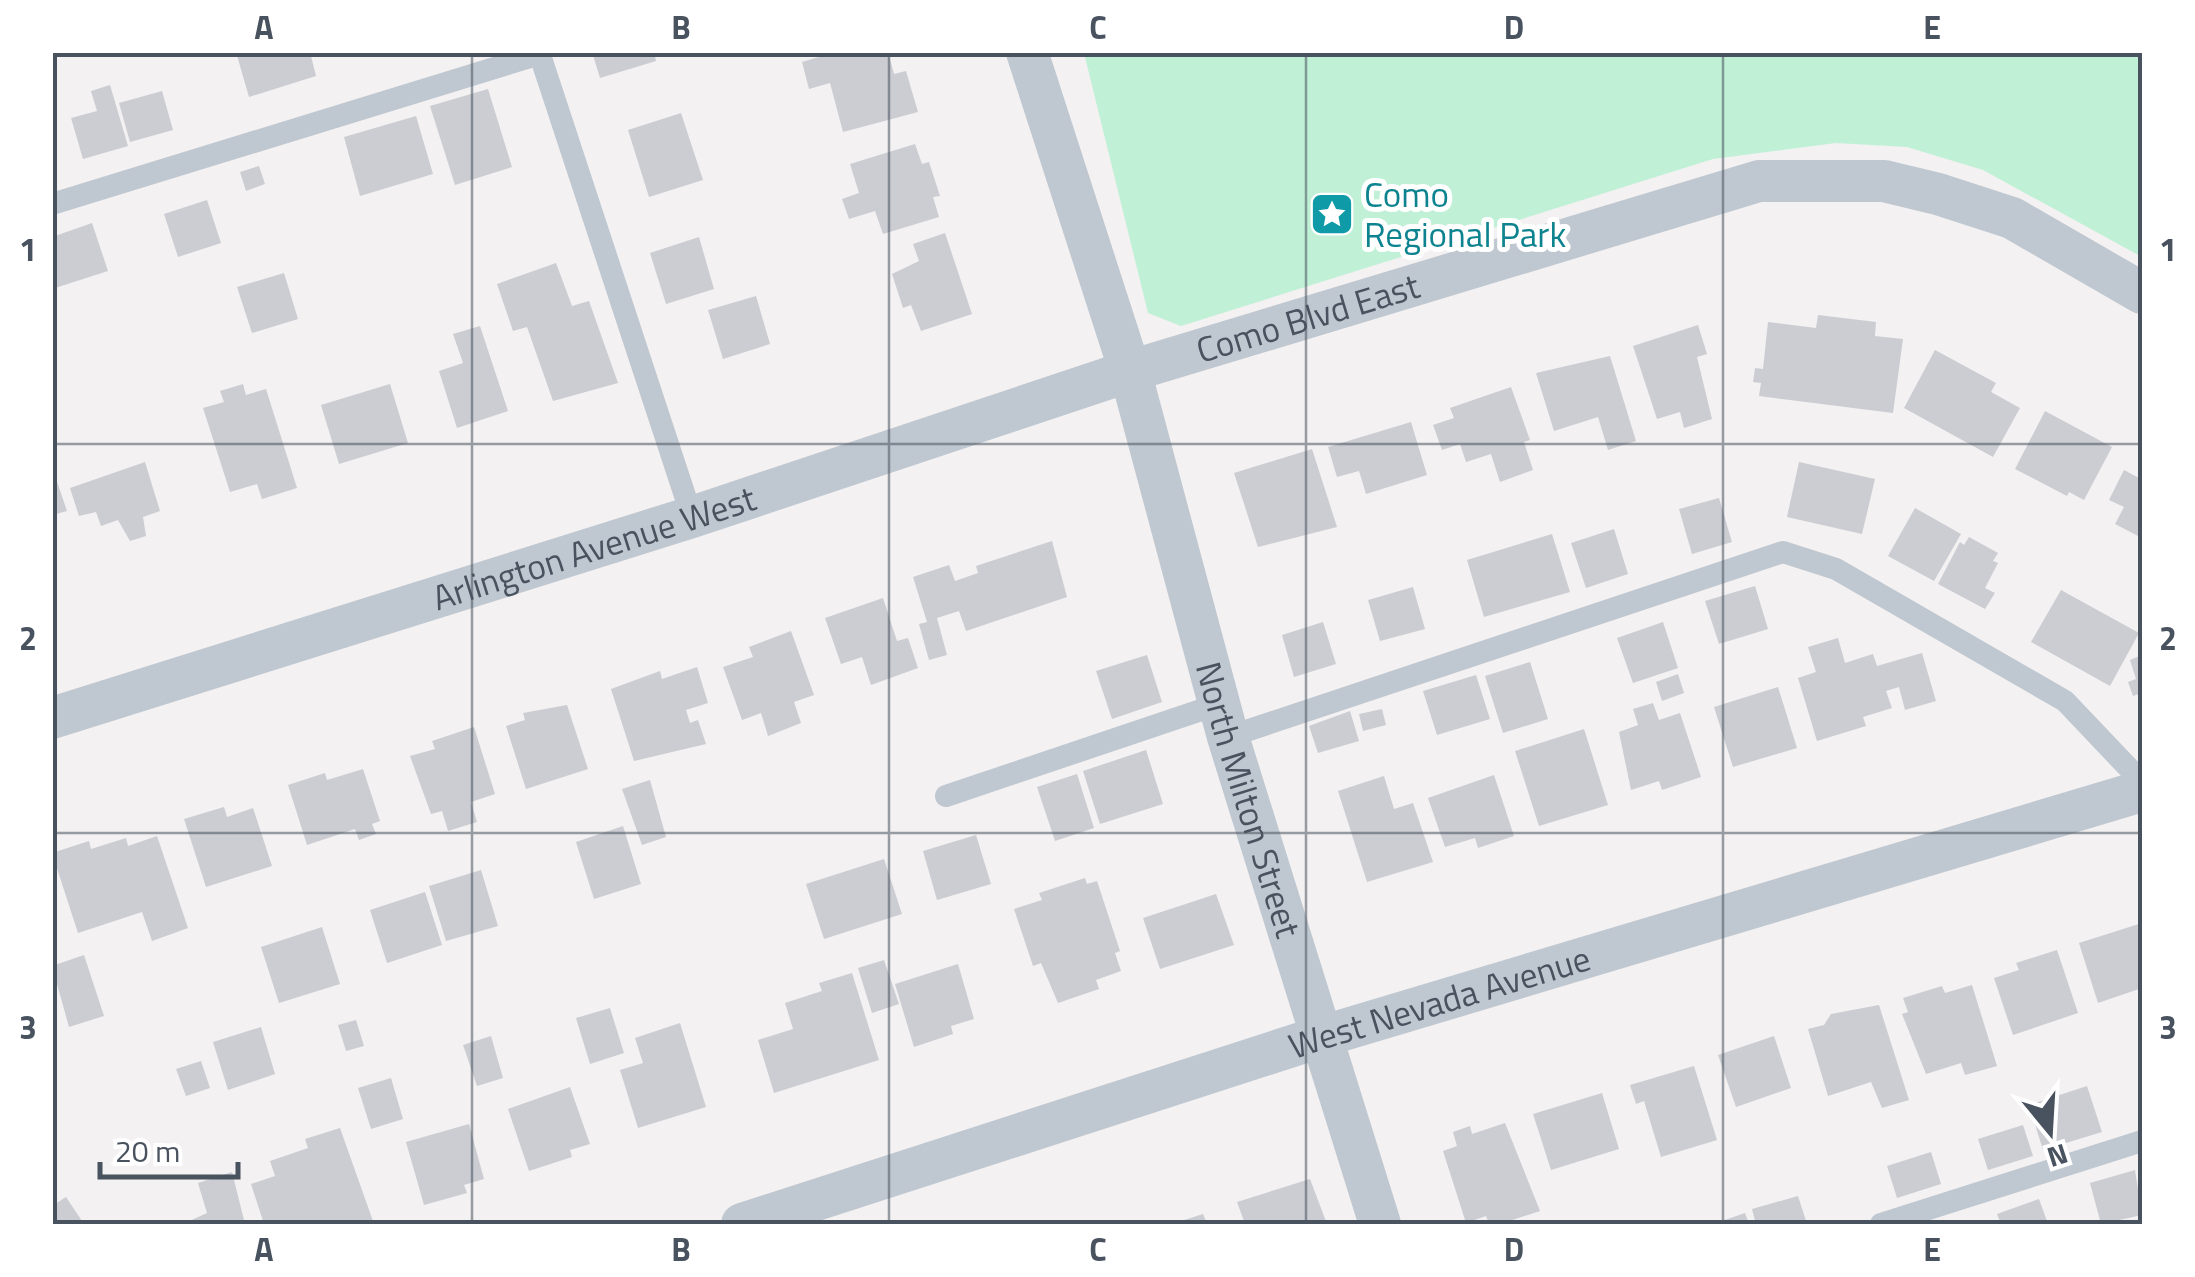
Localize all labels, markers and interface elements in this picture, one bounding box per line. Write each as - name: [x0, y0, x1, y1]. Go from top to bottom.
- text: A: [254, 3, 274, 51]
- text: B: [671, 3, 691, 51]
- text: C: [1089, 3, 1107, 51]
- text: D: [1504, 3, 1524, 51]
- text: E: [1923, 3, 1941, 51]
- place label: Como Regional Park: [1364, 167, 1566, 261]
- place icon: Como Regional Park: [1309, 191, 1355, 237]
- text: 1: [19, 225, 37, 273]
- text: 1: [2159, 225, 2177, 273]
- street label: Como Blvd East: [1189, 258, 1426, 377]
- street label: Arlington Avenue West: [425, 471, 763, 624]
- text: 2: [19, 614, 37, 662]
- text: 2: [2159, 614, 2177, 662]
- street label: North Milton Street: [1182, 656, 1316, 944]
- street label: West Nevada Avenue: [1281, 931, 1597, 1072]
- text: 3: [19, 1003, 37, 1051]
- text: 3: [2159, 1003, 2177, 1051]
- north arrow: [2000, 1082, 2100, 1182]
- scale bar: [100, 1117, 238, 1179]
- text: 20 m: [115, 1128, 180, 1174]
- text: N: [2042, 1133, 2074, 1180]
- text: A: [254, 1225, 274, 1273]
- text: B: [671, 1225, 691, 1273]
- text: C: [1089, 1225, 1107, 1273]
- text: D: [1504, 1225, 1524, 1273]
- text: E: [1923, 1225, 1941, 1273]

